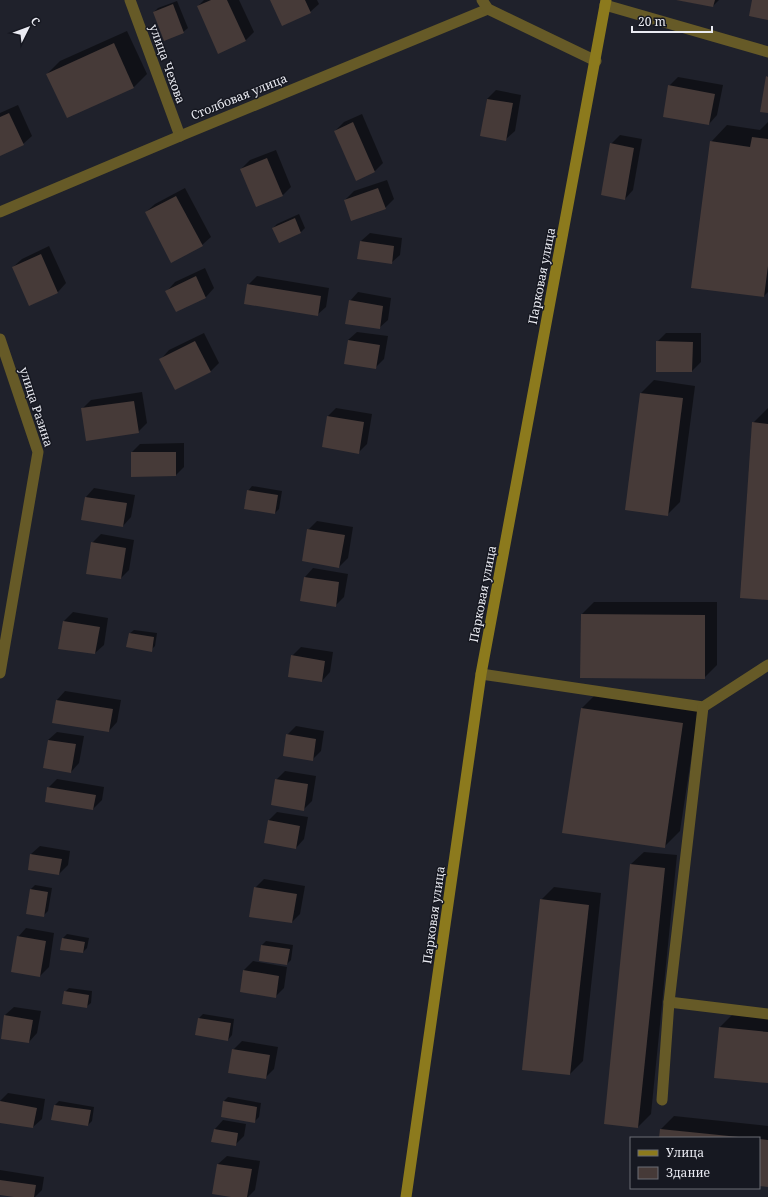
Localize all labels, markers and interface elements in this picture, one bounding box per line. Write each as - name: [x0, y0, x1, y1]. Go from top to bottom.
- north arrow: [8, 8, 48, 48]
- scale bar: [632, 8, 712, 34]
- text: С: [28, 13, 44, 29]
- text: 20 m: [638, 13, 666, 30]
- street label: улица Чехова: [145, 22, 190, 106]
- street label: Столбовая улица: [188, 69, 290, 124]
- street label: Парковая улица: [524, 226, 559, 326]
- street label: улица Разина: [16, 365, 57, 449]
- street label: Парковая улица: [465, 544, 500, 644]
- street label: Парковая улица: [418, 865, 449, 965]
- legend: [630, 1137, 760, 1189]
- text: Улица: [666, 1144, 704, 1161]
- text: Здание: [666, 1164, 710, 1181]

